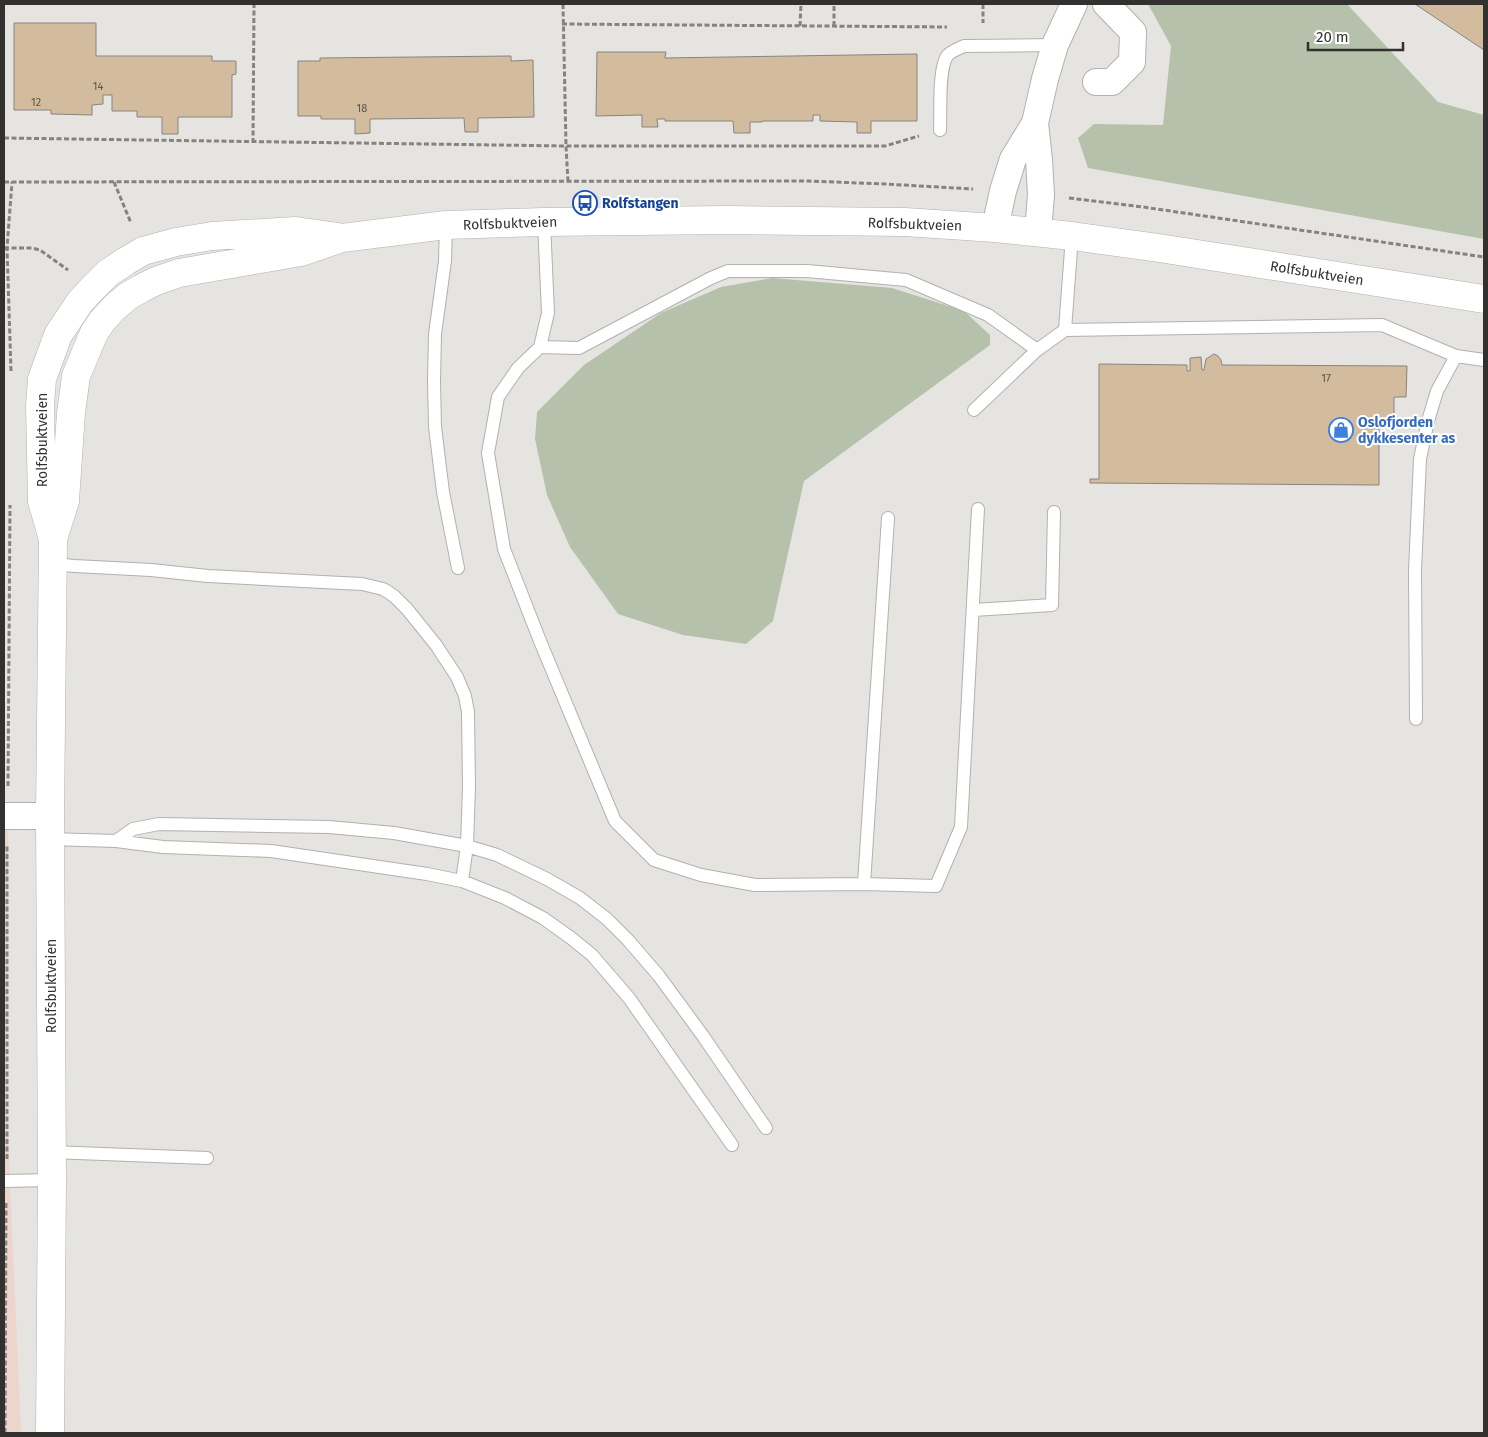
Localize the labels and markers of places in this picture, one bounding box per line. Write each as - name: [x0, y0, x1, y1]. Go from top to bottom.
- bus stop icon: Rolfstangen: [572, 190, 598, 216]
- place label: Rolfstangen: [602, 195, 679, 212]
- place label: Oslofjorden dykkesenter as: [1358, 414, 1456, 447]
- shop icon: Oslofjorden dykkesenter as: [1328, 417, 1354, 443]

